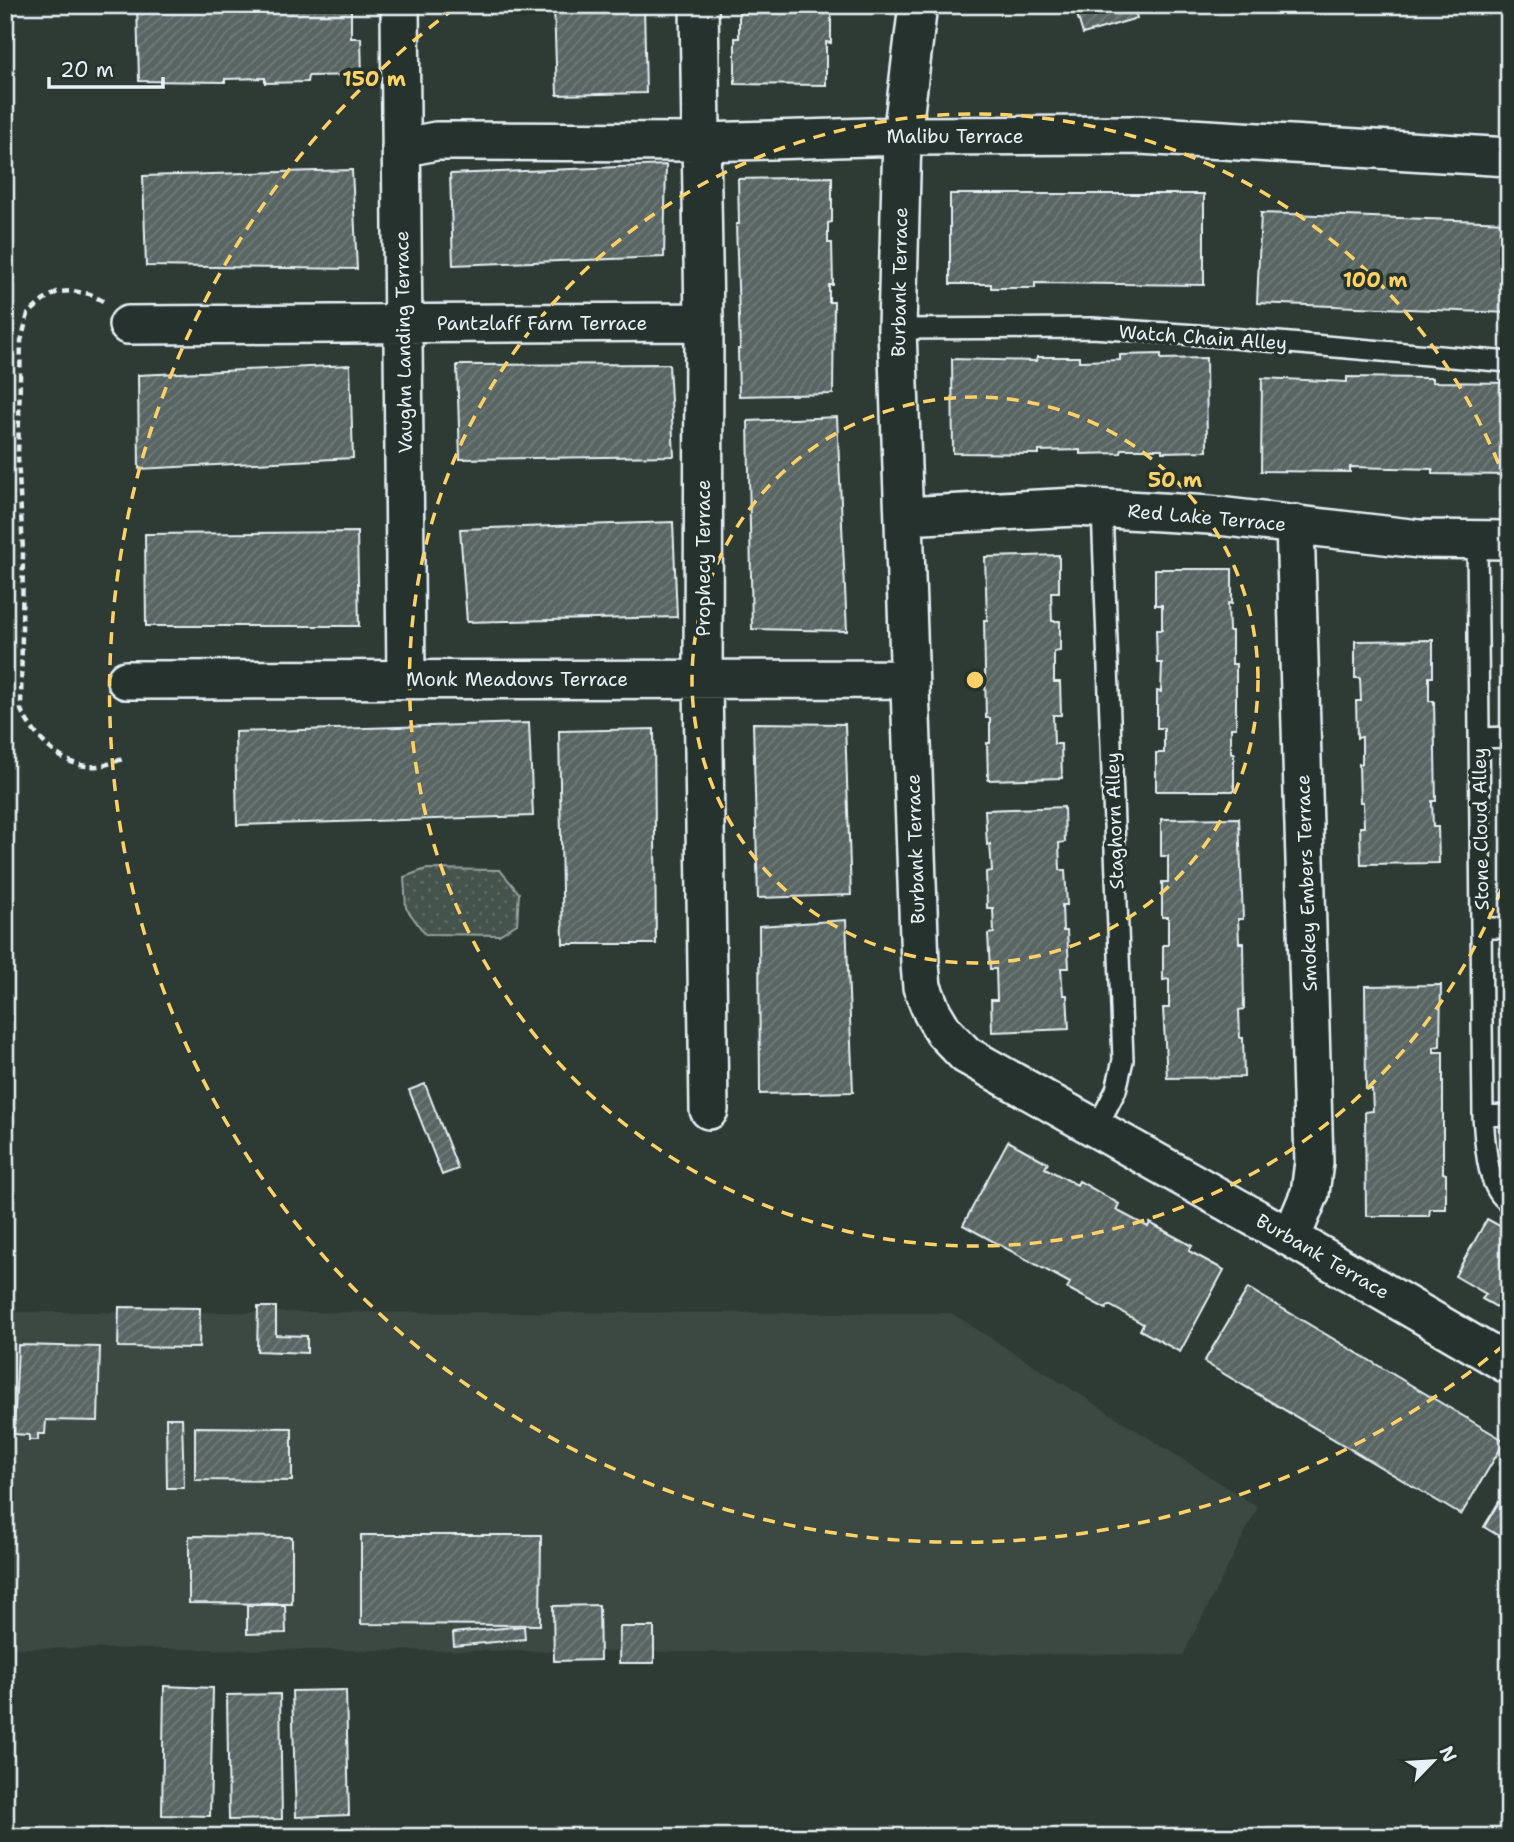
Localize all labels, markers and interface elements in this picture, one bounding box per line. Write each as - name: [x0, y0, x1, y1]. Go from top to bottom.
- scale bar: [49, 46, 163, 90]
- text: 20 m: [60, 56, 114, 84]
- text: 150 m: [342, 65, 406, 93]
- street label: Malibu Terrace: [886, 124, 1024, 149]
- street label: Burbank Terrace: [886, 207, 913, 357]
- street label: Vaughn Landing Terrace: [389, 230, 418, 454]
- text: 100 m: [1343, 266, 1407, 294]
- street label: Pantzlaff Farm Terrace: [437, 311, 647, 336]
- street label: Watch Chain Alley: [1118, 319, 1288, 356]
- text: 50 m: [1148, 466, 1202, 494]
- street label: Prophecy Terrace: [691, 479, 716, 637]
- street label: Red Lake Terrace: [1127, 498, 1287, 537]
- street label: Monk Meadows Terrace: [406, 667, 628, 692]
- centre of rings: [963, 668, 987, 692]
- street label: Stone Cloud Alley: [1467, 747, 1494, 911]
- street label: Staghorn Alley: [1100, 752, 1129, 890]
- street label: Burbank Terrace: [900, 774, 931, 924]
- street label: Smokey Embers Terrace: [1290, 774, 1323, 992]
- street label: Burbank Terrace: [1252, 1208, 1394, 1305]
- north arrow: [1398, 1727, 1468, 1797]
- text: N: [1433, 1742, 1462, 1766]

